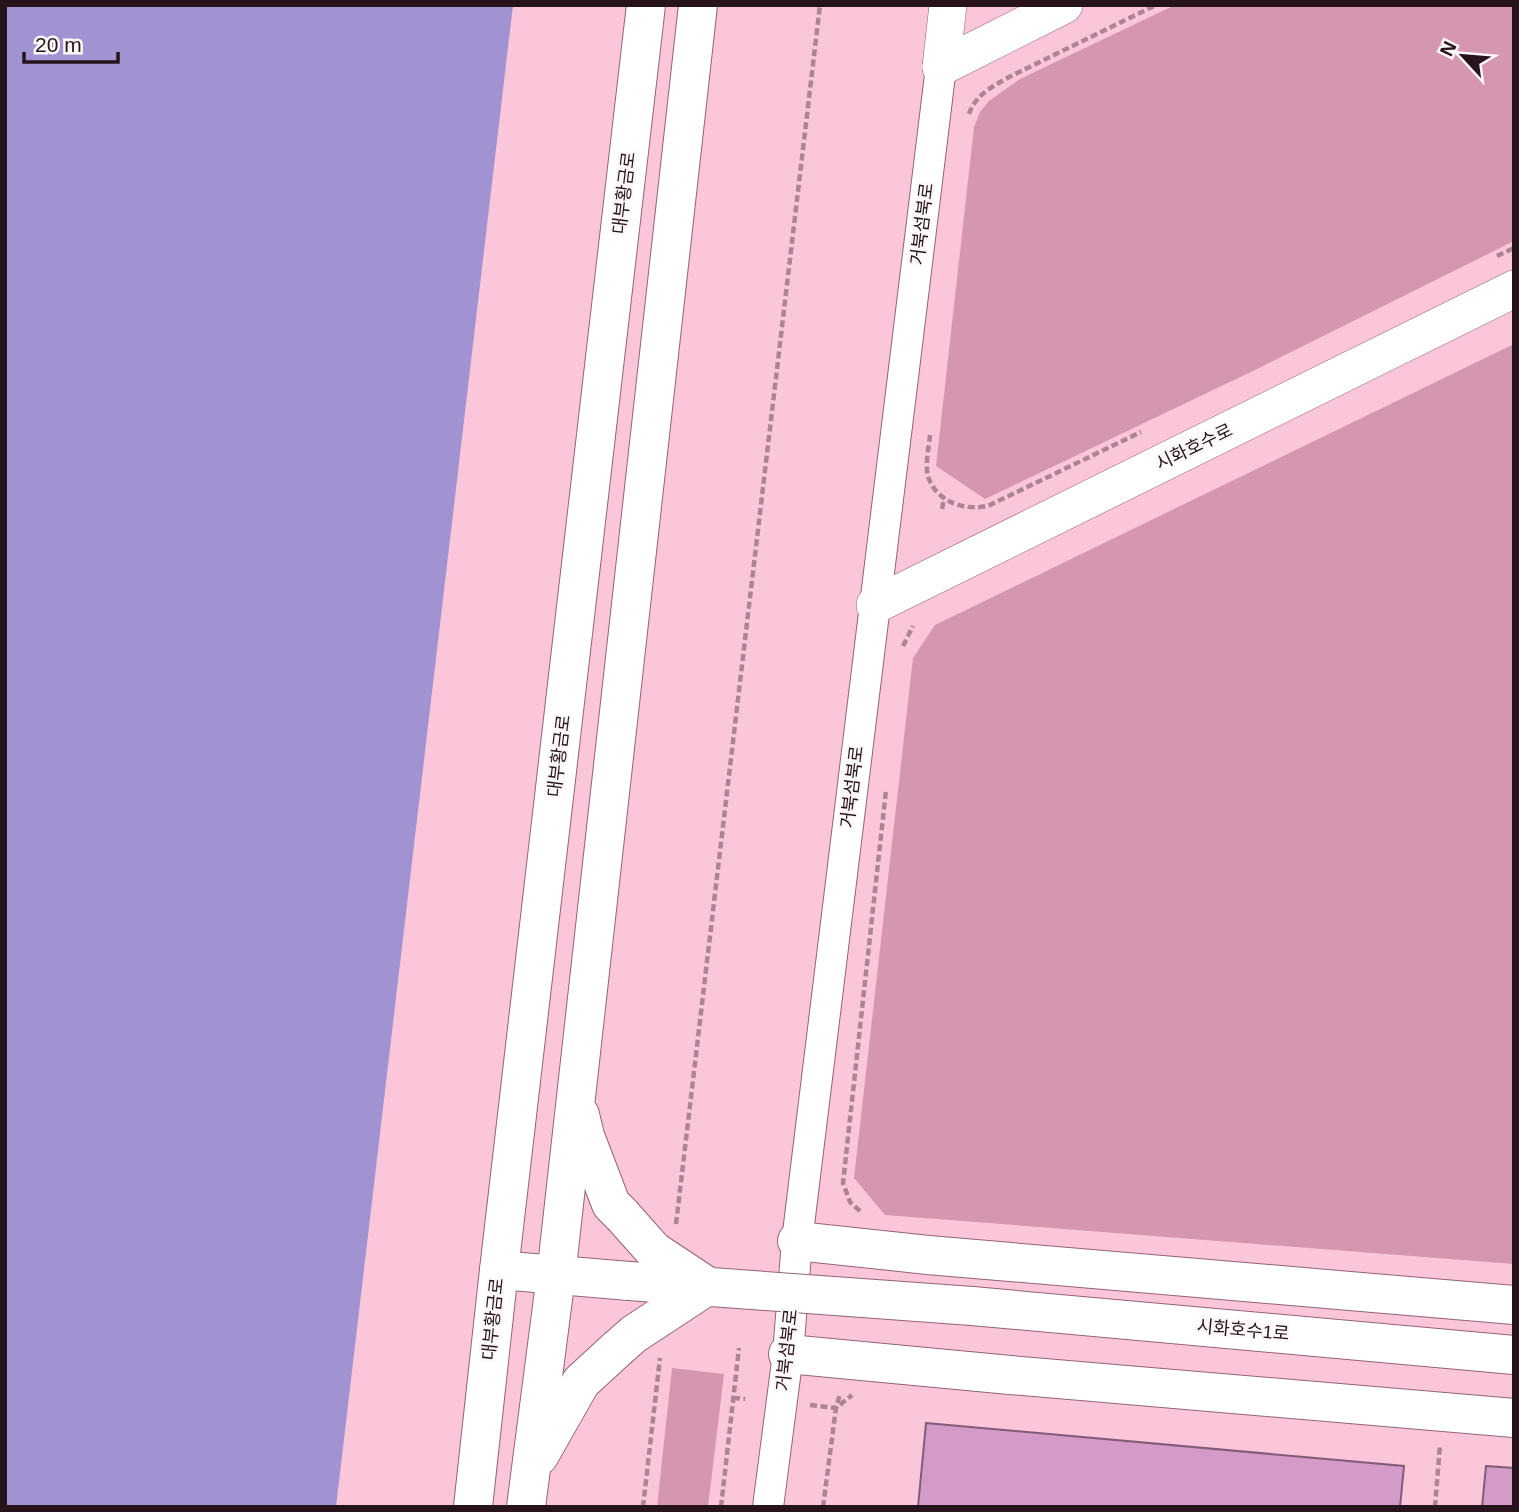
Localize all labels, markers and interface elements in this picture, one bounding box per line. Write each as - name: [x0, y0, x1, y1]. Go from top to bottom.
- scale bar: [24, 21, 119, 65]
- north arrow: [1428, 21, 1498, 91]
- text: 20 m: [35, 33, 82, 56]
- text: N: [1436, 38, 1461, 60]
- street label: 대부황금로: [609, 151, 639, 235]
- street label: 거북섬북로: [907, 182, 937, 266]
- street label: 시화호수로: [1152, 420, 1236, 474]
- street label: 대부황금로: [544, 714, 574, 798]
- street label: 거북섬북로: [837, 745, 867, 829]
- street label: 대부황금로: [479, 1277, 507, 1361]
- street label: 거북섬북로: [773, 1308, 801, 1392]
- street label: 시화호수1로: [1196, 1316, 1290, 1344]

